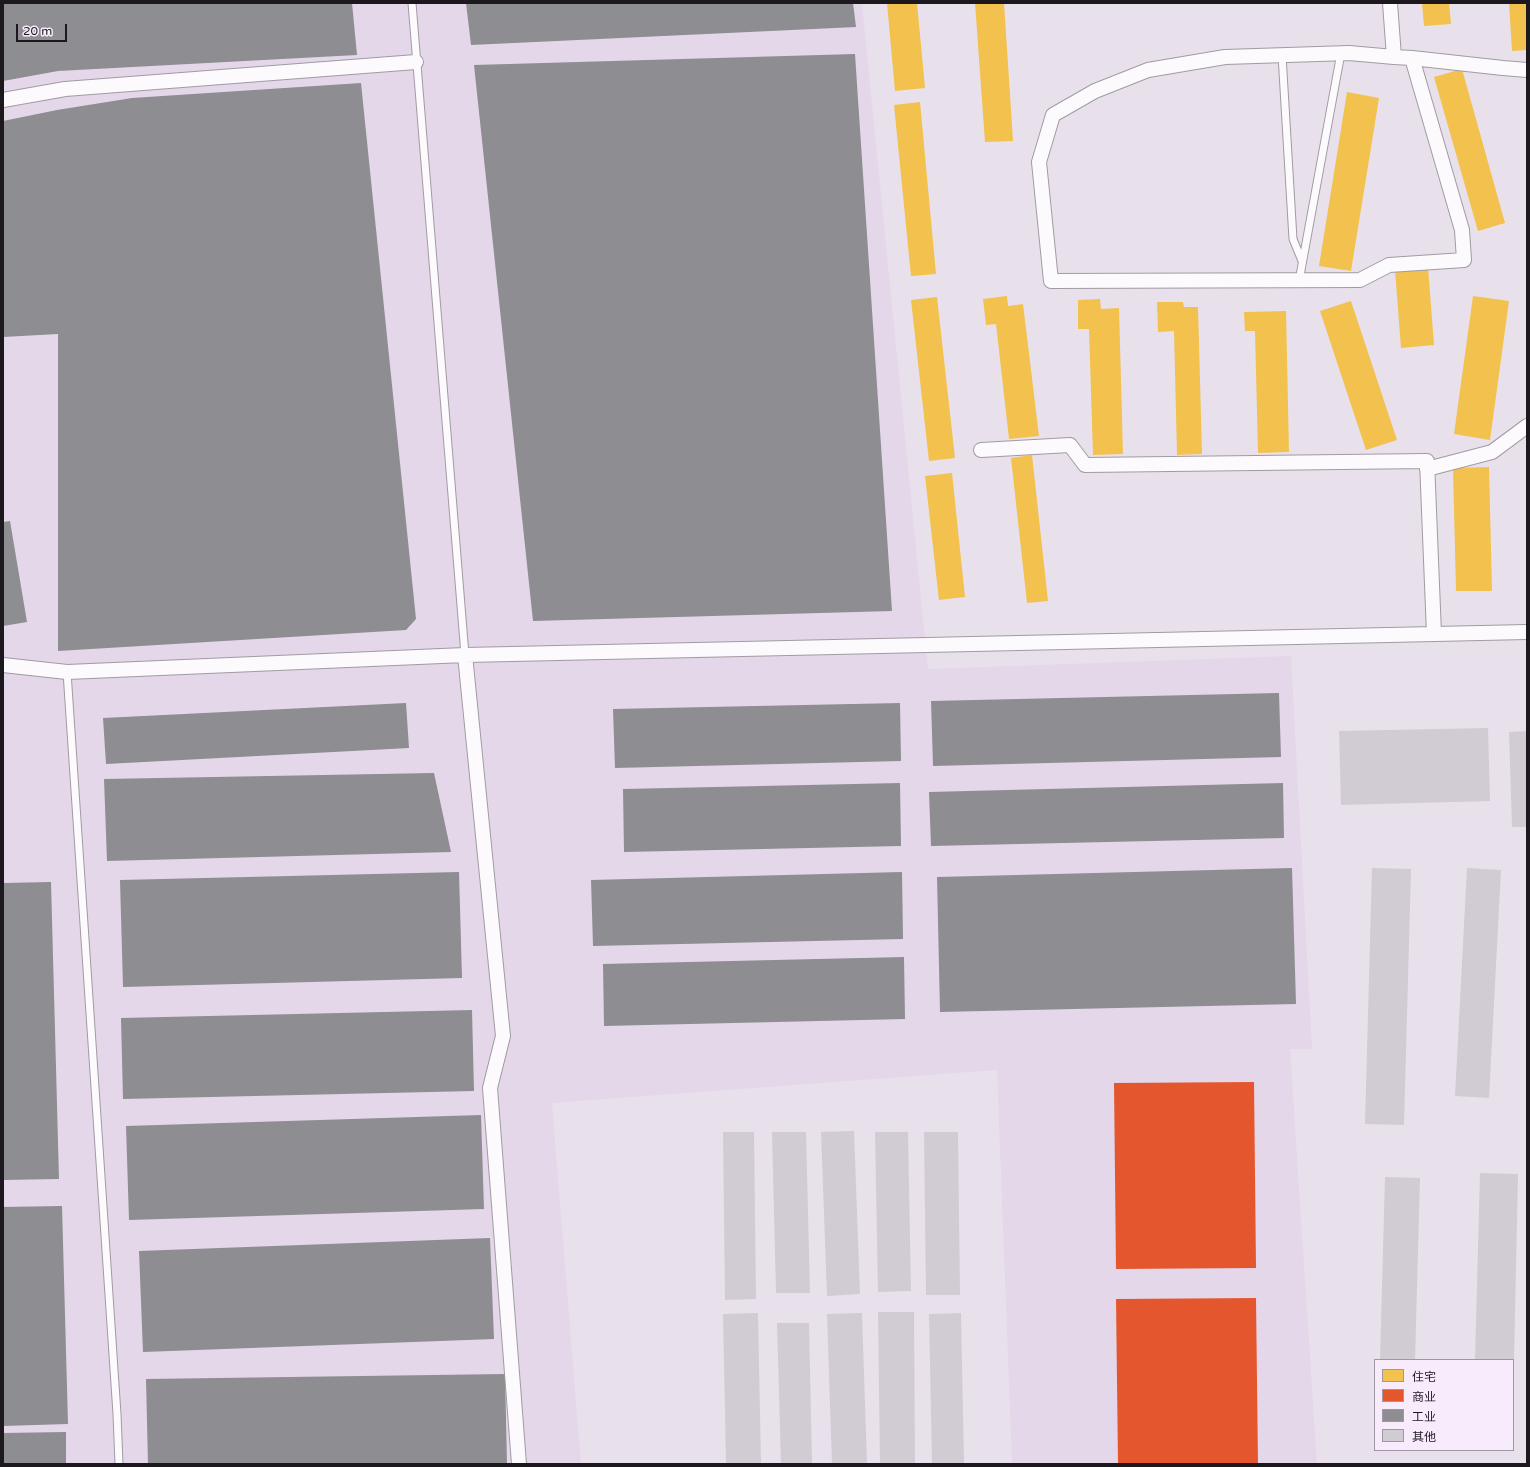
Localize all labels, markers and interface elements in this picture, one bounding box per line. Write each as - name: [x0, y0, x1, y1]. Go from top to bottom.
- scale bar: [18, 16, 69, 42]
- text: 20 m: [23, 24, 52, 38]
- legend: [1374, 1359, 1514, 1451]
- text: 住宅: [1412, 1370, 1436, 1384]
- text: 商业: [1412, 1390, 1436, 1404]
- text: 工业: [1412, 1410, 1436, 1424]
- text: 其他: [1412, 1430, 1436, 1444]

